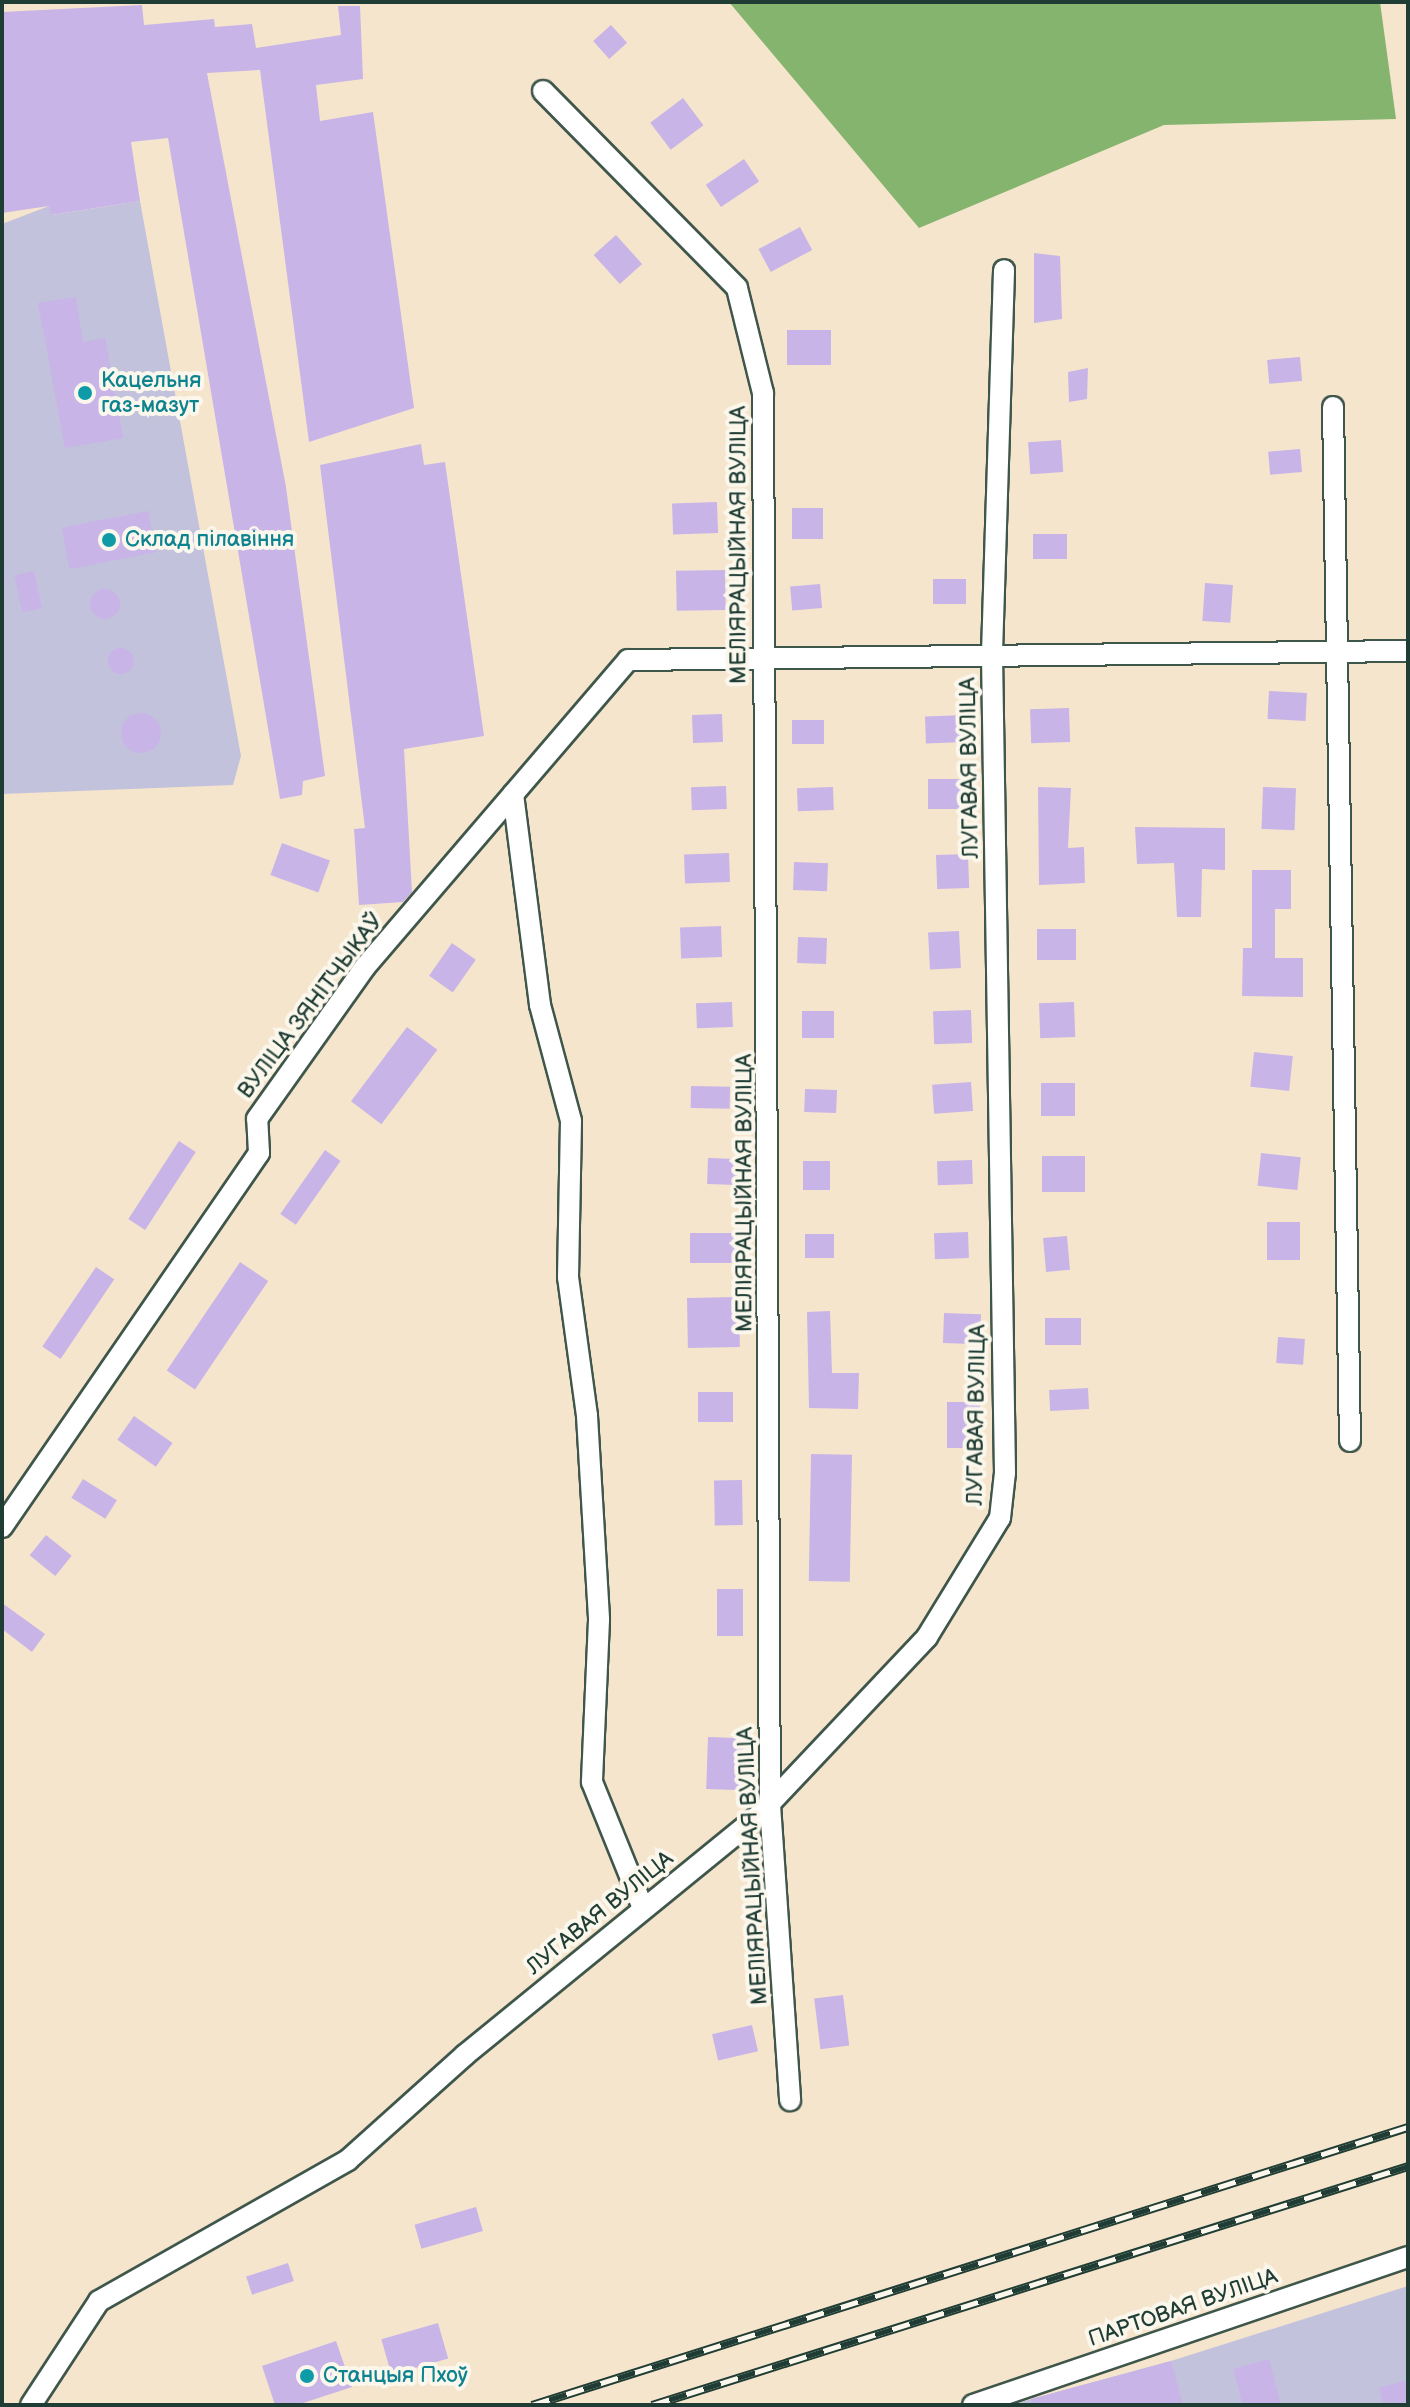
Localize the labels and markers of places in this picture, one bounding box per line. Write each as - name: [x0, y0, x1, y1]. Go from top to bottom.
- place label: Кацельня газ-мазут: [101, 367, 201, 418]
- marker: Кацельня газ-мазут: [76, 384, 94, 402]
- place label: Склад пілавіння: [125, 527, 294, 553]
- marker: Склад пілавіння: [100, 531, 118, 549]
- place label: Станцыя Пхоў: [323, 2363, 468, 2389]
- marker: Станцыя Пхоў: [298, 2367, 316, 2385]

